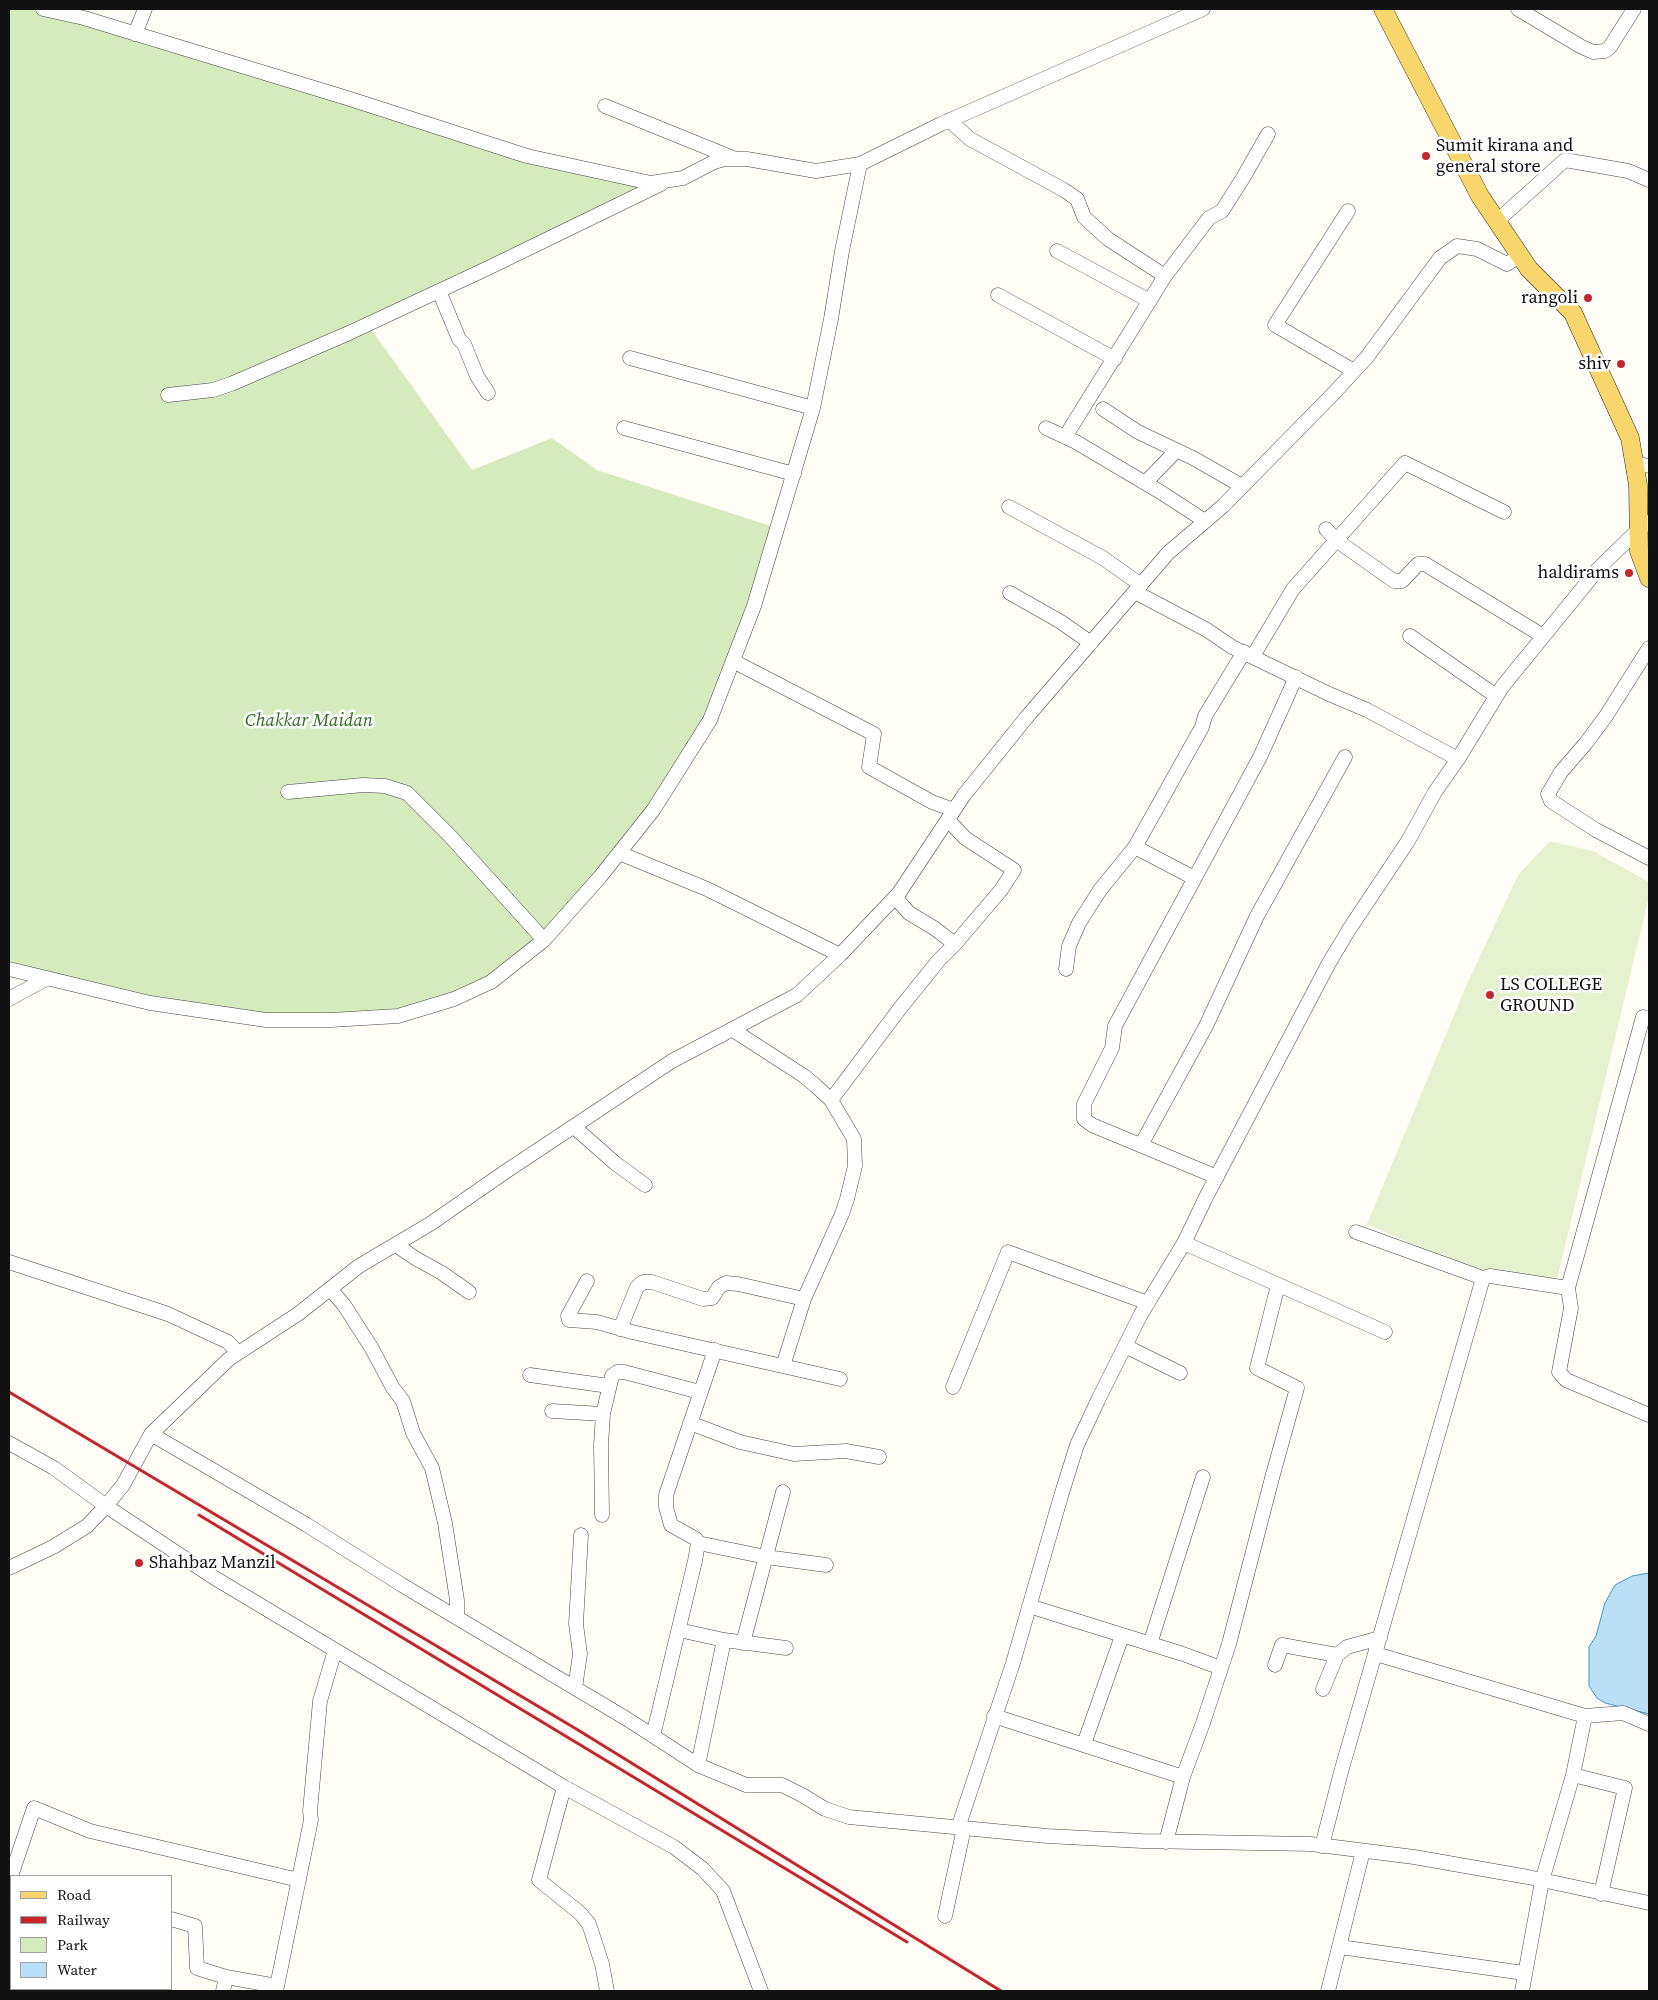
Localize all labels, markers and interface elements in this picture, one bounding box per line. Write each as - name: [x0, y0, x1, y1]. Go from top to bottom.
- place label: Sumit kirana and general store: [1436, 135, 1573, 178]
- marker: Sumit kirana and general store: [1420, 150, 1432, 162]
- place label: rangoli: [1521, 287, 1578, 309]
- marker: rangoli: [1582, 292, 1594, 304]
- place label: shiv: [1578, 353, 1611, 375]
- marker: shiv: [1615, 358, 1627, 370]
- place label: haldirams: [1538, 562, 1619, 584]
- marker: haldirams: [1623, 567, 1635, 579]
- park label: Chakkar Maidan: [245, 710, 373, 732]
- place label: LS COLLEGE GROUND: [1500, 974, 1602, 1016]
- marker: LS COLLEGE GROUND: [1484, 989, 1496, 1001]
- place label: Shahbaz Manzil: [149, 1552, 276, 1574]
- marker: Shahbaz Manzil: [133, 1557, 145, 1569]
- legend: [10, 1875, 172, 1990]
- text: Road: [57, 1884, 91, 1905]
- text: Railway: [57, 1909, 110, 1930]
- text: Park: [57, 1934, 88, 1955]
- text: Water: [57, 1959, 97, 1980]

